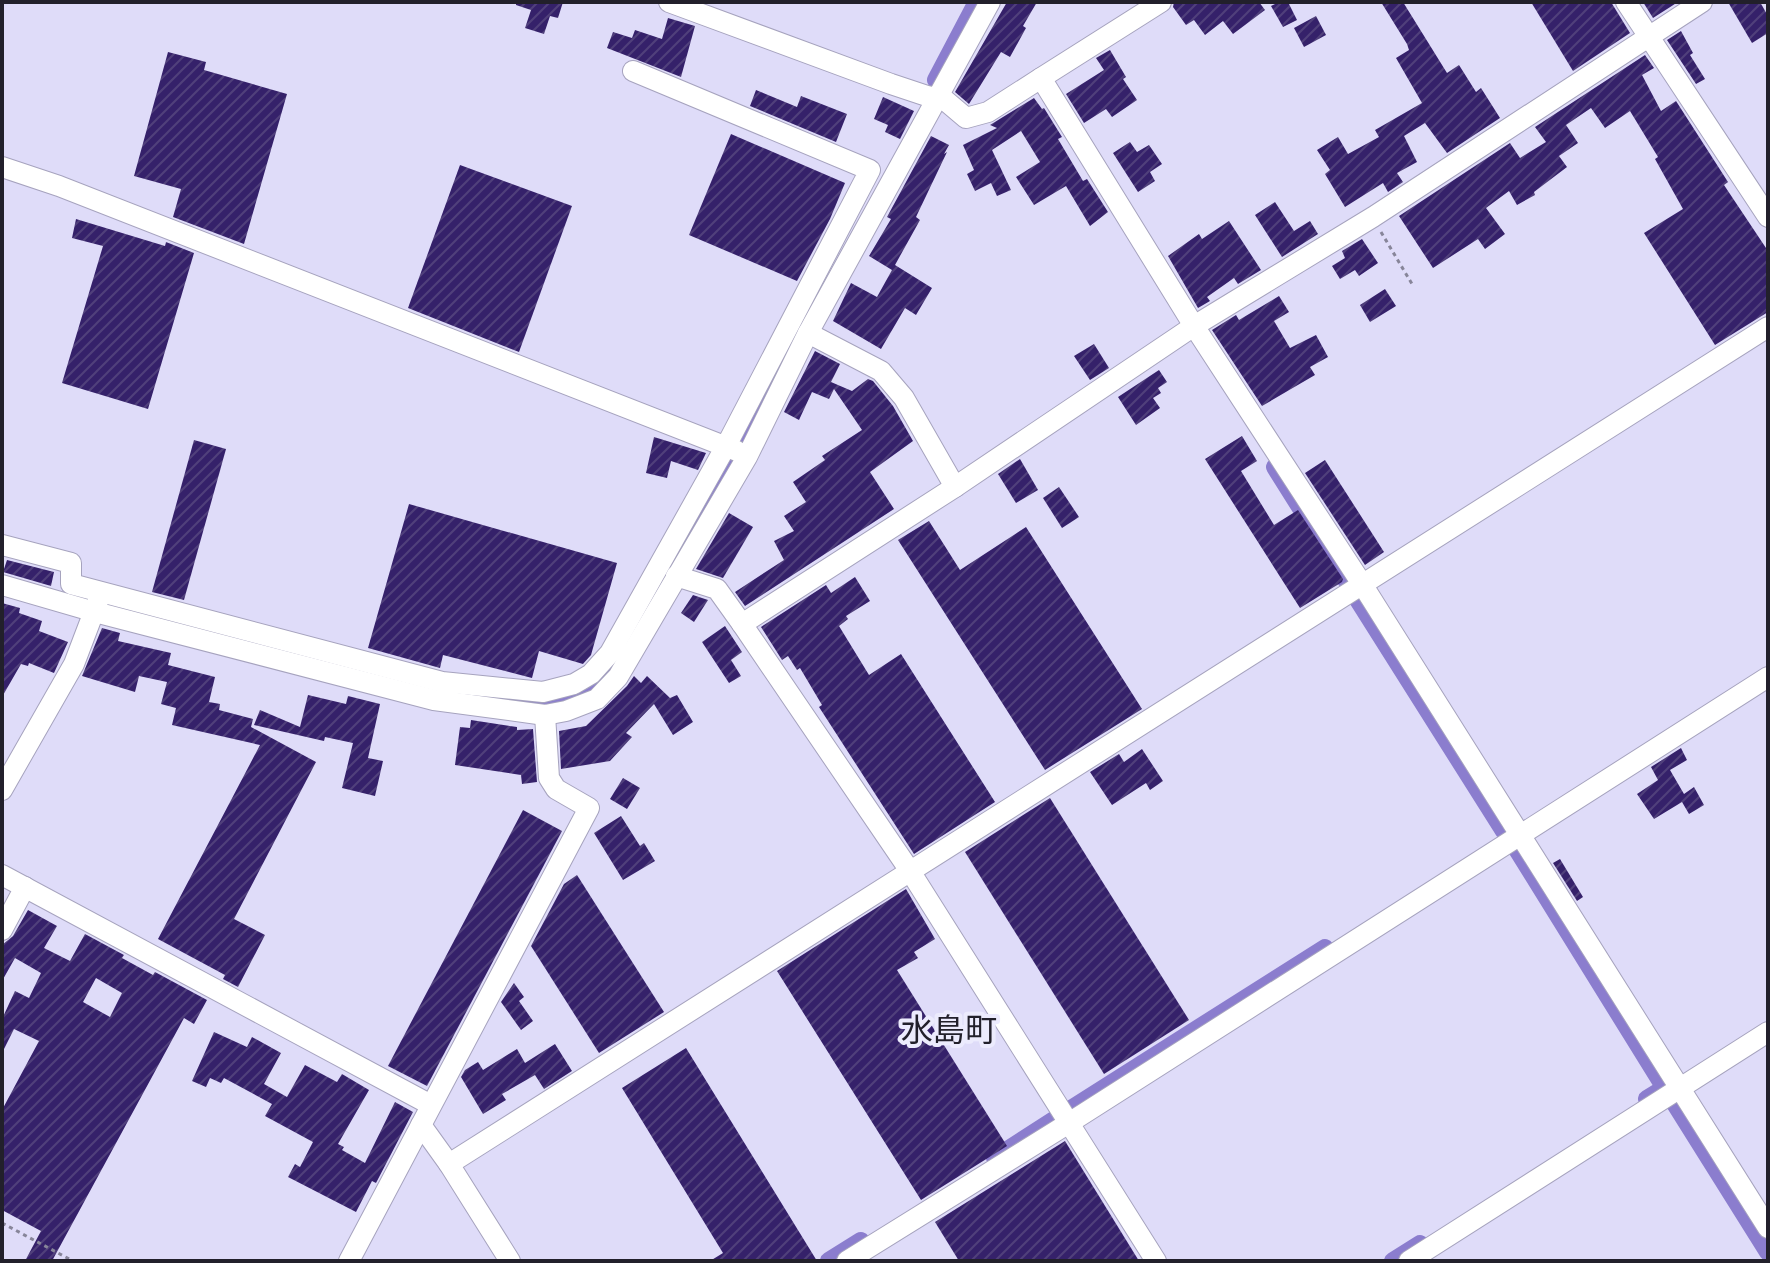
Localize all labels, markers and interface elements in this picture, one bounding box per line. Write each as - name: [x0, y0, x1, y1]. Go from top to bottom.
- district label: 水島町: [901, 1012, 997, 1048]

